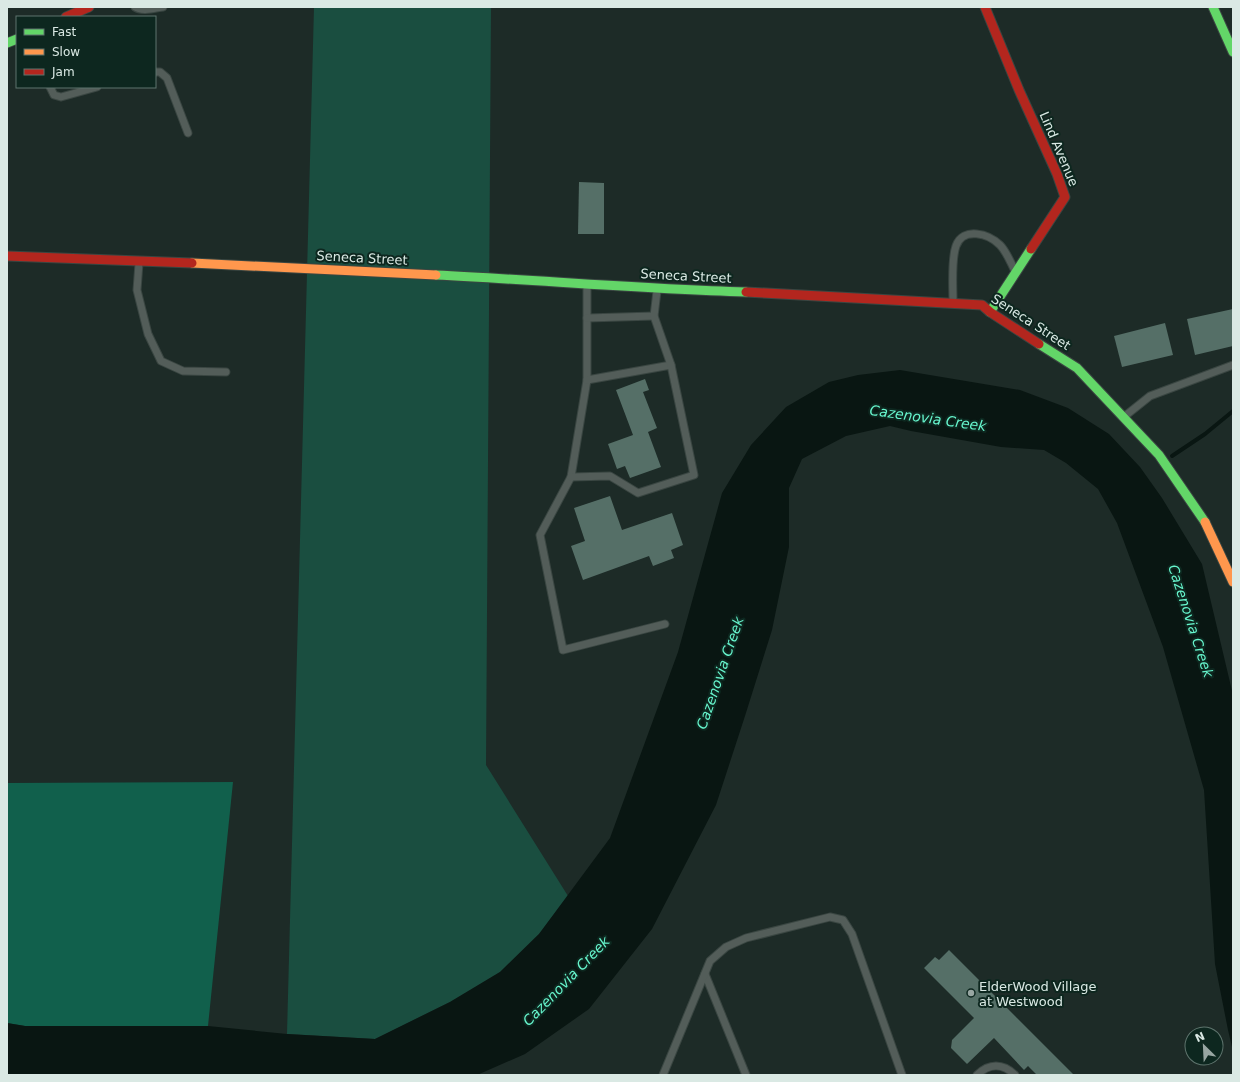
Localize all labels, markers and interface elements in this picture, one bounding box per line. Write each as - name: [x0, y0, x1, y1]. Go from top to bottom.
- legend: [16, 16, 156, 88]
- text: Fast: [52, 25, 76, 39]
- text: Slow: [52, 45, 80, 59]
- text: Jam: [51, 65, 75, 79]
- street label: Lind Avenue: [1037, 109, 1081, 189]
- street label: Seneca Street: [316, 248, 408, 268]
- street label: Seneca Street: [640, 266, 732, 286]
- street label: Seneca Street: [989, 291, 1073, 353]
- water label: Cazenovia Creek: [869, 402, 988, 434]
- water label: Cazenovia Creek: [1165, 562, 1217, 680]
- water label: Cazenovia Creek: [693, 614, 747, 731]
- water label: Cazenovia Creek: [519, 932, 613, 1029]
- place label: ElderWood Village at Westwood: [979, 979, 1096, 1009]
- marker: ElderWood Village at Westwood: [966, 988, 976, 998]
- north arrow: [1184, 1026, 1224, 1066]
- text: N: [1193, 1030, 1207, 1045]

